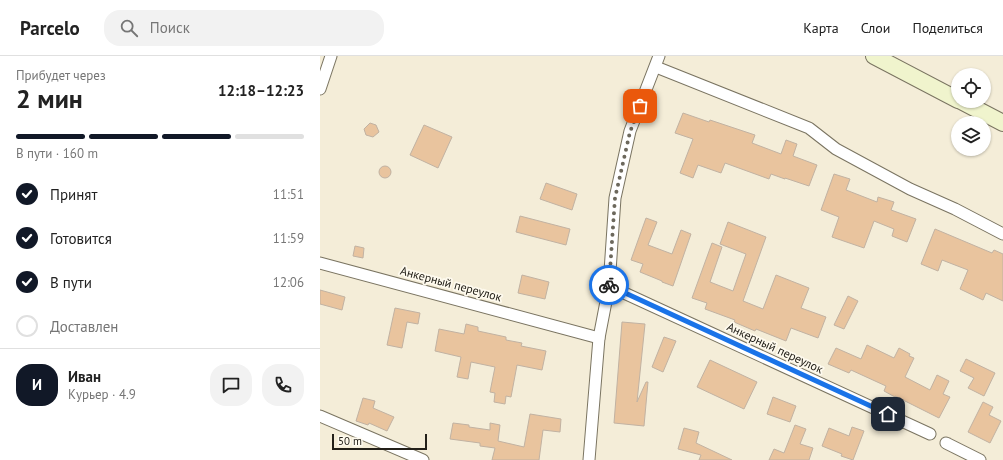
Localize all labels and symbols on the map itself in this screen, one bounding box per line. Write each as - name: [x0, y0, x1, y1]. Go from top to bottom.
- pin: [623, 89, 657, 123]
- street label: Анкерный переулок: [399, 263, 504, 304]
- courier: [589, 265, 629, 305]
- street label: Анкерный переулок: [725, 319, 826, 377]
- pin: [871, 397, 905, 431]
- scale bar: [332, 432, 427, 451]

